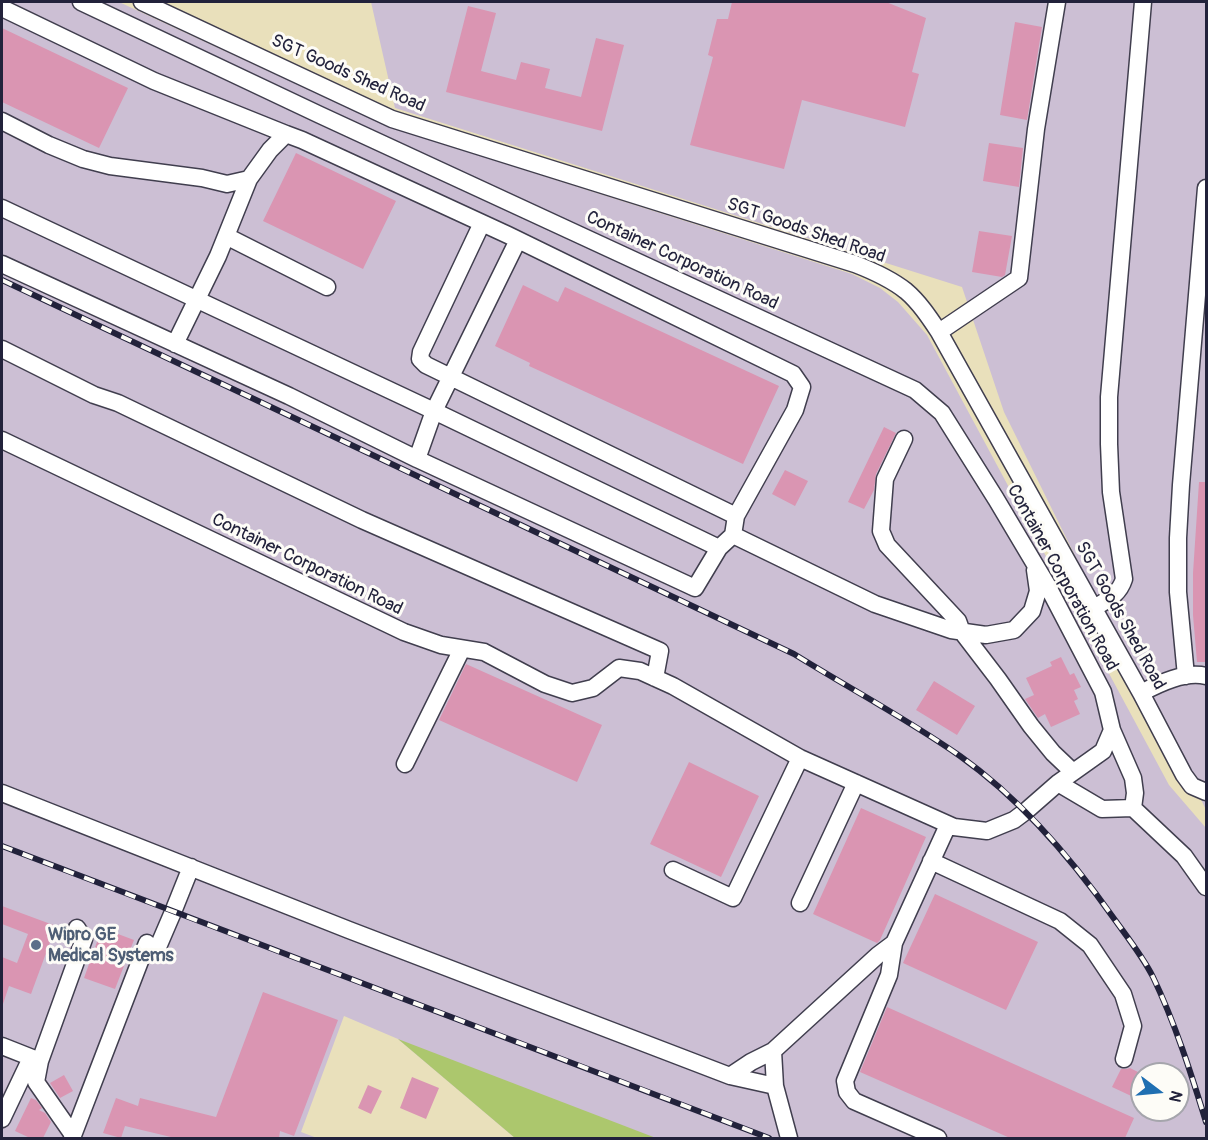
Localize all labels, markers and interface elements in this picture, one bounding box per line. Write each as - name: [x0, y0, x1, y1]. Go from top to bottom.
- street label: SGT Goods Shed Road: [268, 30, 428, 118]
- street label: SGT Goods Shed Road: [724, 194, 888, 268]
- street label: Container Corporation Road: [582, 207, 782, 315]
- street label: Container Corporation Road: [1002, 481, 1122, 675]
- street label: Container Corporation Road: [208, 509, 406, 621]
- street label: SGT Goods Shed Road: [1070, 538, 1170, 694]
- place label: Wipro GE Medical Systems: [48, 924, 174, 966]
- marker: Wipro GE Medical Systems: [29, 938, 43, 952]
- north arrow: [1130, 1062, 1190, 1122]
- text: N: [1164, 1088, 1186, 1104]

